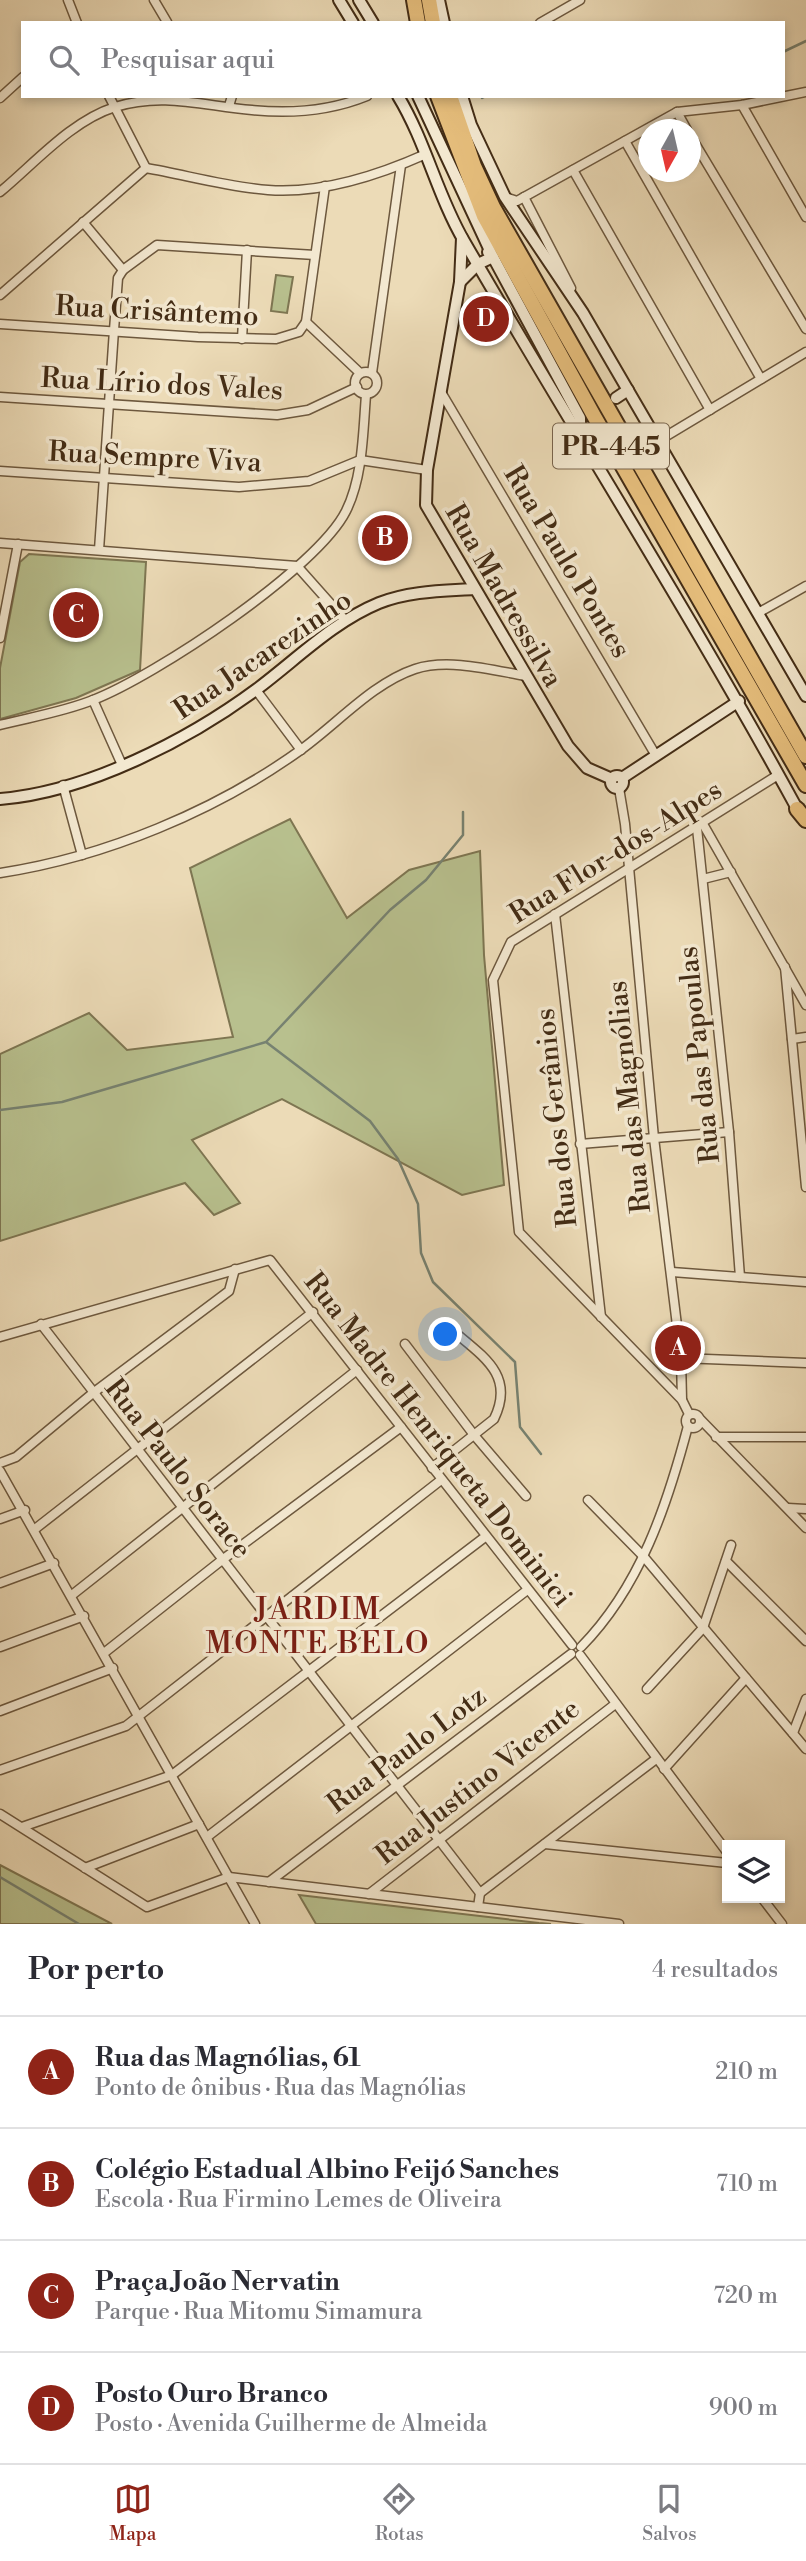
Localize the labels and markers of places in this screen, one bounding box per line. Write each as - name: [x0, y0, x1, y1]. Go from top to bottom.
- pin: D: [463, 293, 509, 345]
- pin: B: [362, 512, 408, 564]
- pin: C: [53, 589, 99, 641]
- pin: A: [655, 1322, 701, 1374]

